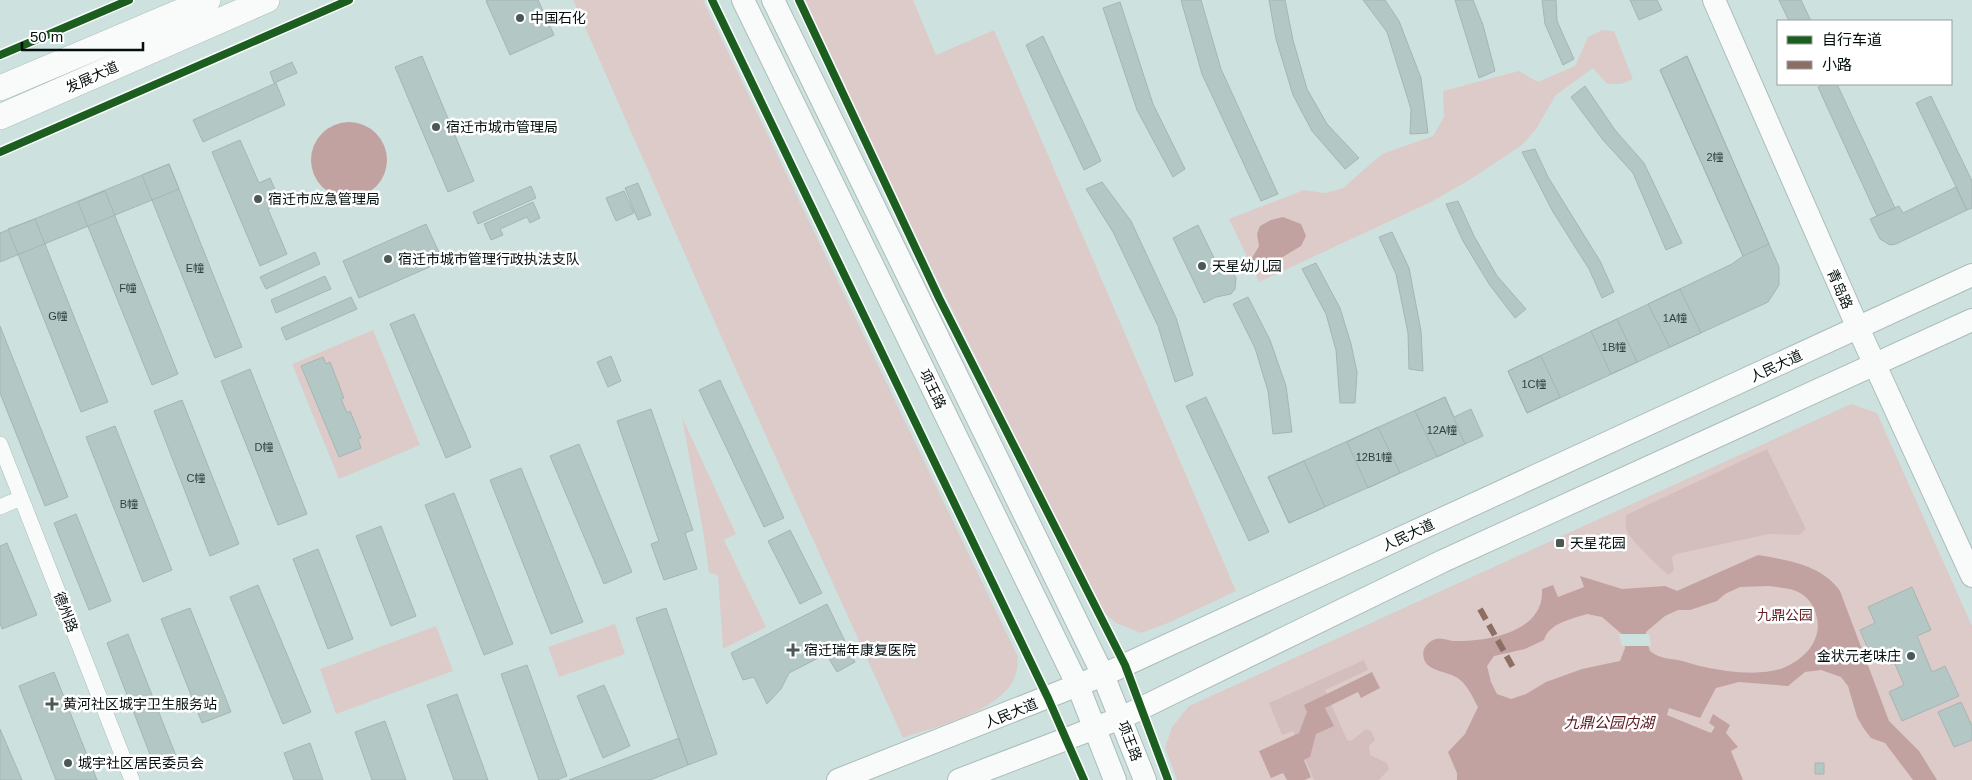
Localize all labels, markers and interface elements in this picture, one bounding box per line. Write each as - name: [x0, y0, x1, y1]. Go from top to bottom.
- place label: 中国石化: [530, 10, 586, 26]
- marker: 中国石化: [514, 12, 526, 24]
- scale bar: [22, 20, 144, 52]
- legend: [1777, 20, 1952, 85]
- text: 50 m: [30, 28, 63, 45]
- text: 自行车道: [1822, 31, 1882, 48]
- text: 小路: [1822, 56, 1852, 73]
- street label: 发展大道: [63, 58, 121, 96]
- place label: 宿迁市城市管理局: [446, 119, 558, 135]
- marker: 宿迁市城市管理局: [430, 121, 442, 133]
- house number: 2幢: [1706, 151, 1724, 163]
- place label: 宿迁市应急管理局: [268, 191, 380, 207]
- marker: 宿迁市应急管理局: [252, 193, 264, 205]
- place label: 宿迁市城市管理行政执法支队: [398, 251, 580, 267]
- marker: 宿迁市城市管理行政执法支队: [382, 253, 394, 265]
- place label: 天星幼儿园: [1212, 258, 1282, 274]
- marker: 天星幼儿园: [1196, 260, 1208, 272]
- house number: E幢: [186, 262, 204, 274]
- street label: 青岛路: [1824, 267, 1856, 311]
- house number: F幢: [119, 282, 137, 294]
- house number: G幢: [48, 310, 68, 322]
- house number: 1A幢: [1663, 312, 1687, 324]
- house number: 1B幢: [1602, 341, 1626, 353]
- street label: 人民大道: [1747, 347, 1805, 385]
- street label: 项王路: [917, 367, 949, 411]
- house number: 1C幢: [1521, 378, 1547, 390]
- house number: 12A幢: [1427, 424, 1457, 436]
- house number: D幢: [255, 441, 273, 453]
- house number: 12B1幢: [1356, 451, 1392, 463]
- house number: C幢: [187, 472, 205, 484]
- house number: B幢: [120, 498, 138, 510]
- street label: 人民大道: [1379, 516, 1437, 554]
- place label: 天星花园: [1570, 535, 1626, 551]
- marker: 天星花园: [1554, 537, 1566, 549]
- street label: 德州路: [51, 590, 81, 634]
- park label: 九鼎公园: [1757, 607, 1813, 623]
- place label: 宿迁瑞年康复医院: [804, 642, 916, 658]
- marker: 宿迁瑞年康复医院: [786, 643, 800, 657]
- place label: 金状元老味庄: [1817, 648, 1901, 664]
- marker: 金状元老味庄: [1905, 650, 1917, 662]
- street label: 人民大道: [982, 695, 1040, 731]
- place label: 黄河社区城宇卫生服务站: [63, 696, 217, 712]
- marker: 黄河社区城宇卫生服务站: [45, 697, 59, 711]
- water label: 九鼎公园内湖: [1564, 714, 1656, 731]
- street label: 项王路: [1115, 719, 1145, 763]
- place label: 城宇社区居民委员会: [78, 755, 204, 771]
- marker: 城宇社区居民委员会: [62, 757, 74, 769]

